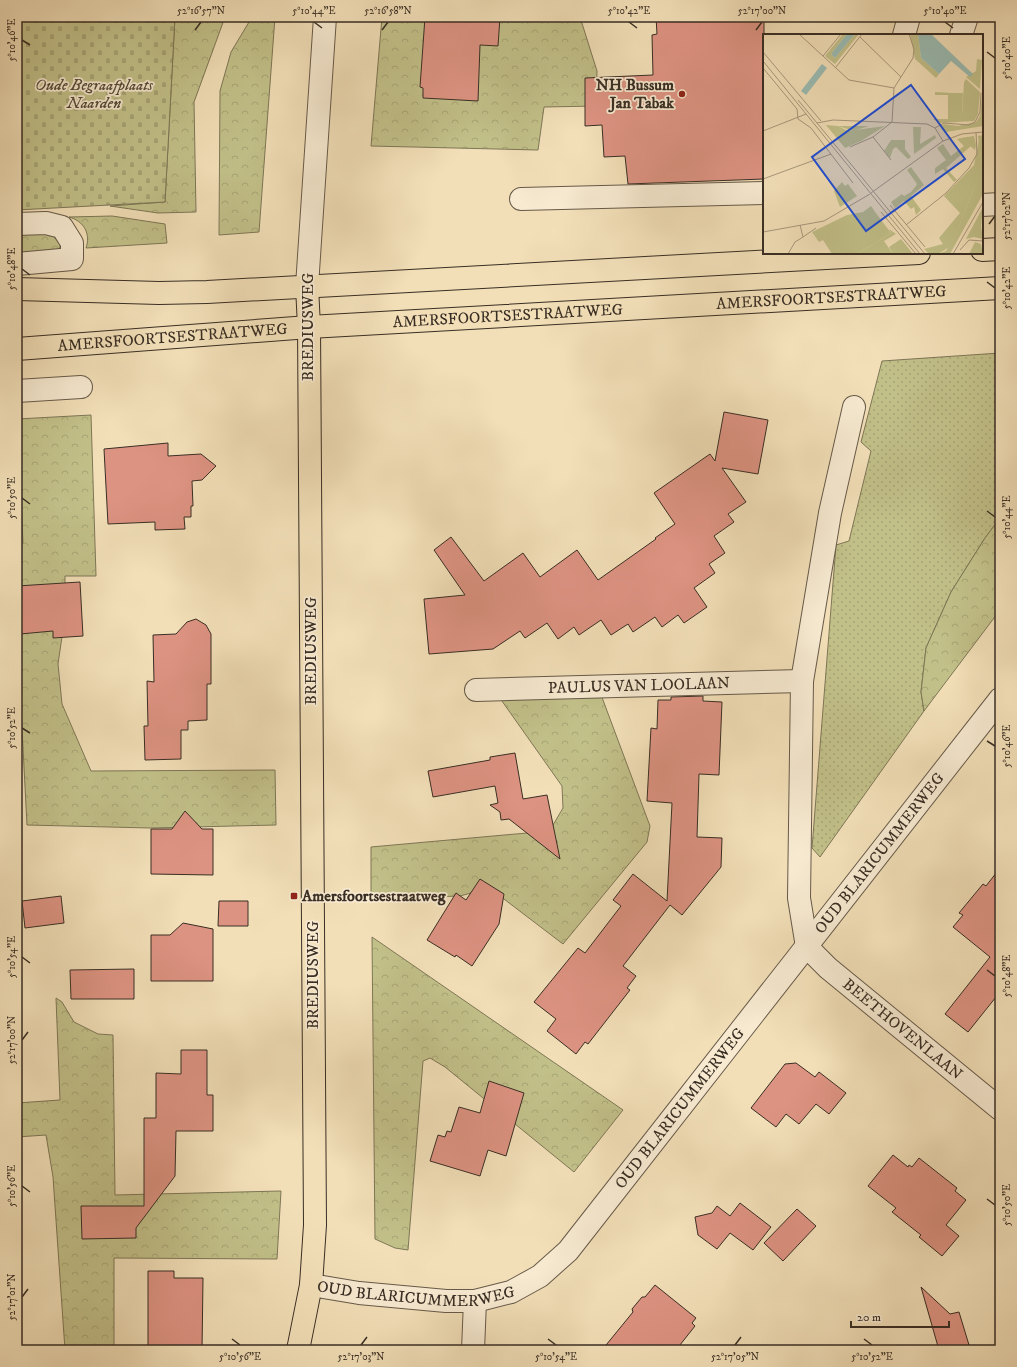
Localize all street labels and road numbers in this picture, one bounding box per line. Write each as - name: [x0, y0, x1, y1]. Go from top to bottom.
- street label: BREDIUSWEG: [298, 273, 318, 381]
- street label: AMERSFOORTSESTRAATWEG: [716, 281, 947, 314]
- street label: AMERSFOORTSESTRAATWEG: [392, 299, 624, 332]
- street label: AMERSFOORTSESTRAATWEG: [57, 319, 288, 356]
- street label: BREDIUSWEG: [301, 597, 321, 705]
- street label: PAULUS VAN LOOLAAN: [548, 673, 730, 698]
- street label: OUD BLARICUMMERWEG: [810, 769, 949, 938]
- street label: BREDIUSWEG: [303, 921, 323, 1029]
- street label: BEETHOVENLAAN: [839, 974, 967, 1084]
- street label: OUD BLARICUMMERWEG: [610, 1024, 749, 1193]
- street label: OUD BLARICUMMERWEG: [316, 1276, 517, 1311]

